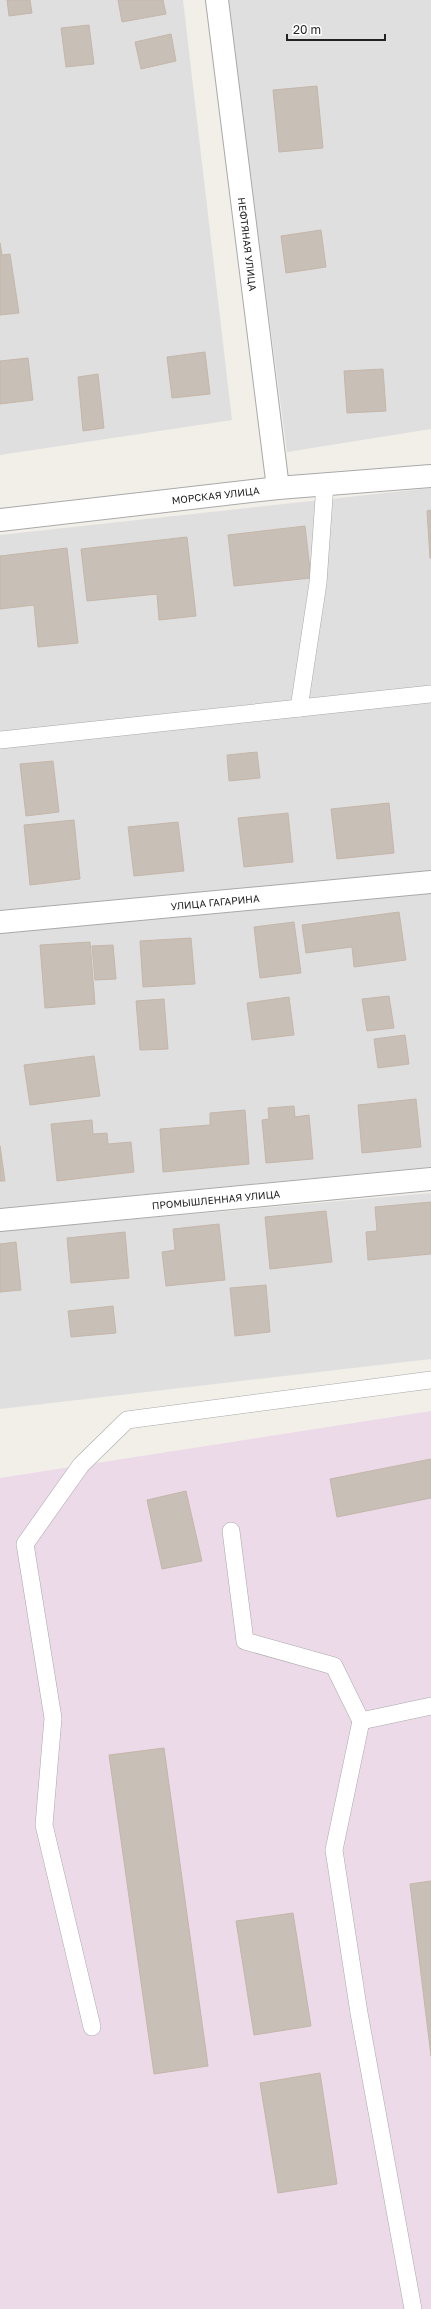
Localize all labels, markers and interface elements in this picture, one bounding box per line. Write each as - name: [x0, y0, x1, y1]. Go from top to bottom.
- scale bar: [287, 16, 385, 42]
- text: 20 m: [293, 22, 321, 37]
- street label: НЕФТЯНАЯ УЛИЦА: [236, 197, 259, 292]
- street label: МОРСКАЯ УЛИЦА: [171, 484, 260, 506]
- street label: УЛИЦА ГАГАРИНА: [170, 892, 260, 912]
- street label: ПРОМЫШЛЕННАЯ УЛИЦА: [151, 1187, 281, 1212]

